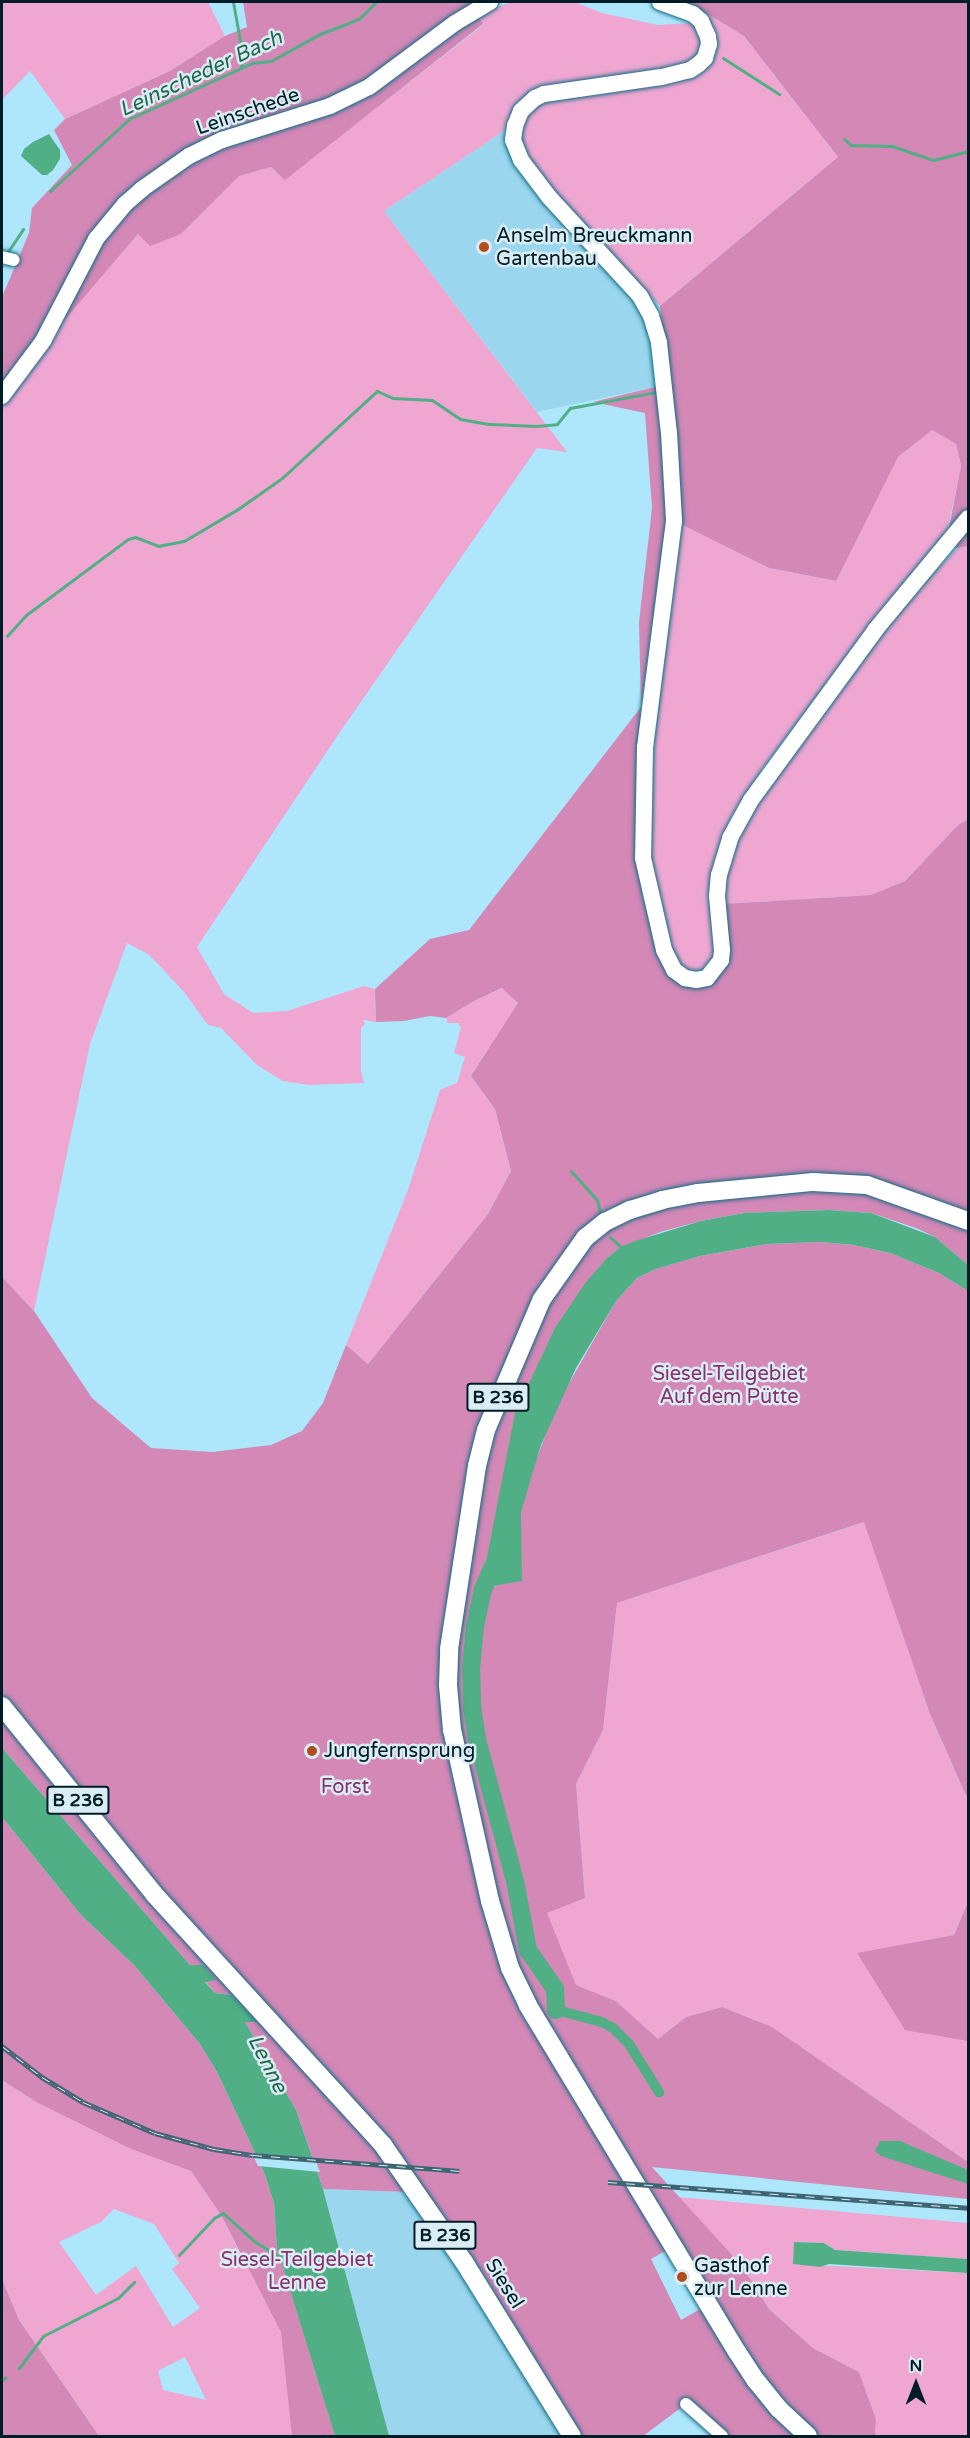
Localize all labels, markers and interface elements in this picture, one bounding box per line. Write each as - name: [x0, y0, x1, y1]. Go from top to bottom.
- water label: Leinscheder Bach: [116, 25, 286, 123]
- street label: Leinschede: [193, 83, 303, 141]
- place label: Anselm Breuckmann Gartenbau: [496, 224, 693, 271]
- marker: Anselm Breuckmann Gartenbau: [477, 240, 491, 254]
- park label: Siesel-Teilgebiet Auf dem Pütte: [653, 1362, 805, 1409]
- road number: B 236: [465, 1382, 531, 1412]
- place label: Jungfernsprung: [324, 1739, 475, 1763]
- marker: Jungfernsprung: [305, 1744, 319, 1758]
- park label: Forst: [321, 1775, 369, 1799]
- road number: B 236: [45, 1785, 111, 1815]
- water label: Lenne: [242, 2031, 292, 2097]
- road number: B 236: [412, 2220, 478, 2250]
- park label: Siesel-Teilgebiet Lenne: [221, 2248, 373, 2295]
- place label: Gasthof zur Lenne: [694, 2254, 788, 2301]
- street label: Siesel: [479, 2255, 529, 2313]
- marker: Gasthof zur Lenne: [675, 2270, 689, 2284]
- north arrow: [886, 2354, 946, 2414]
- text: N: [910, 2356, 922, 2376]

